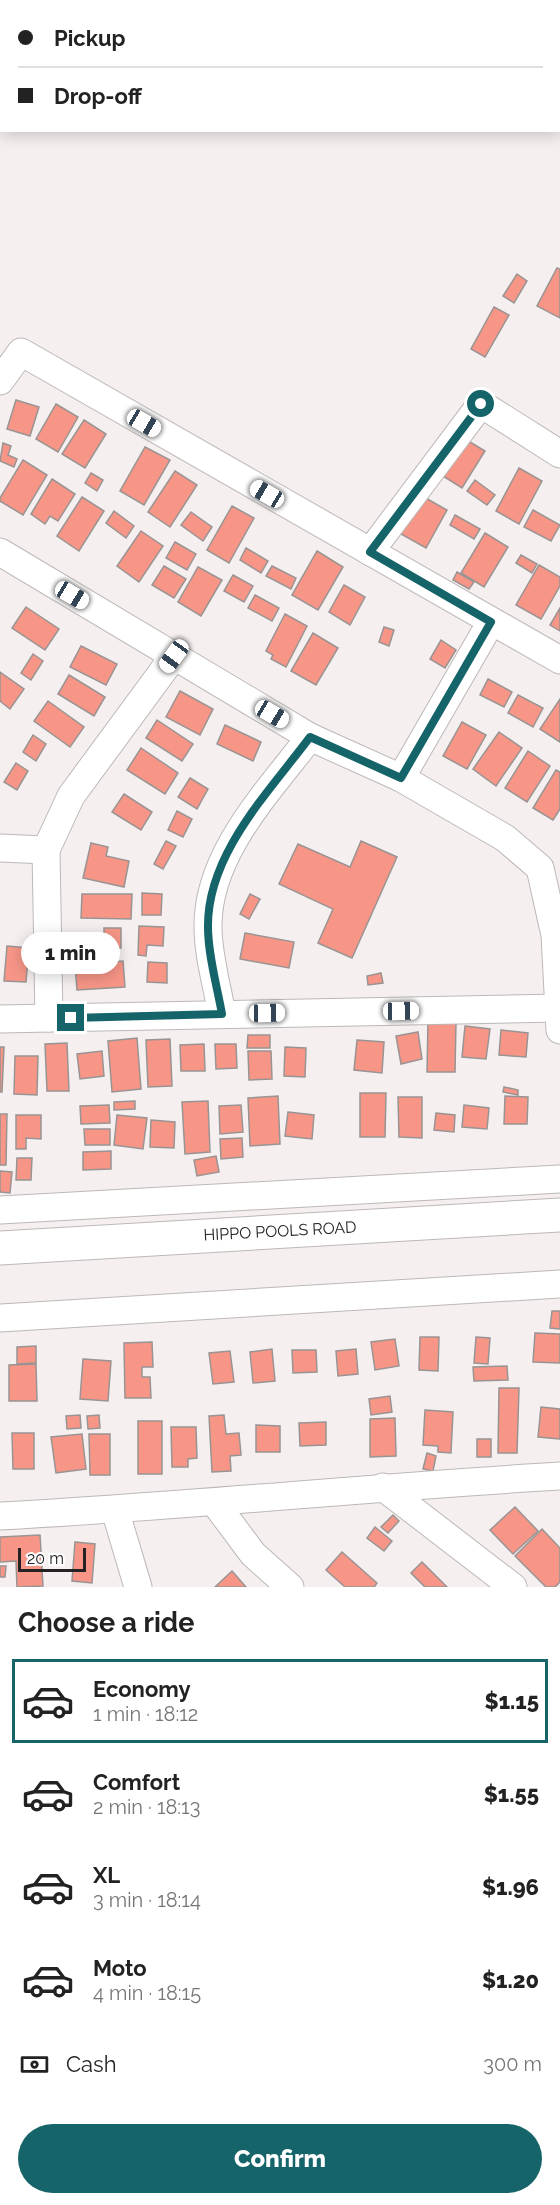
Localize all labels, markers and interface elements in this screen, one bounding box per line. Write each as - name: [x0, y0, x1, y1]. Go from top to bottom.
- text: Pickup: [54, 25, 126, 51]
- text: Drop-off: [54, 83, 142, 109]
- route start: [467, 390, 494, 417]
- car: [124, 406, 164, 440]
- car: [247, 477, 287, 511]
- car: [52, 578, 92, 612]
- car: [156, 636, 192, 676]
- car: [252, 697, 292, 731]
- callout: 1 min: [22, 931, 121, 973]
- text: 1 min: [45, 941, 96, 965]
- car: [383, 1002, 419, 1020]
- route end: [57, 1004, 84, 1031]
- car: [249, 1004, 285, 1022]
- street label: HIPPO POOLS ROAD: [203, 1218, 357, 1244]
- scale bar: [18, 1545, 86, 1572]
- text: 20 m: [27, 1549, 64, 1568]
- text: Choose a ride: [18, 1607, 194, 1638]
- icon: car: [21, 1674, 75, 1728]
- text: Economy: [93, 1676, 191, 1702]
- text: $1.15: [485, 1688, 539, 1714]
- text: 1 min · 18:12: [93, 1702, 198, 1726]
- icon: car: [21, 1767, 75, 1821]
- text: Comfort: [93, 1769, 180, 1795]
- text: $1.55: [484, 1781, 539, 1807]
- text: 2 min · 18:13: [93, 1795, 200, 1819]
- icon: car: [21, 1860, 75, 1914]
- text: XL: [93, 1862, 120, 1888]
- text: $1.96: [482, 1874, 539, 1900]
- text: 3 min · 18:14: [93, 1888, 201, 1912]
- icon: car: [21, 1953, 75, 2007]
- text: Moto: [93, 1955, 147, 1981]
- text: $1.20: [482, 1967, 539, 1993]
- text: 4 min · 18:15: [93, 1981, 201, 2005]
- icon: cash: [18, 2048, 51, 2081]
- text: Cash: [66, 2051, 117, 2077]
- text: 300 m: [483, 2052, 542, 2076]
- button: Confirm: [18, 2124, 542, 2193]

